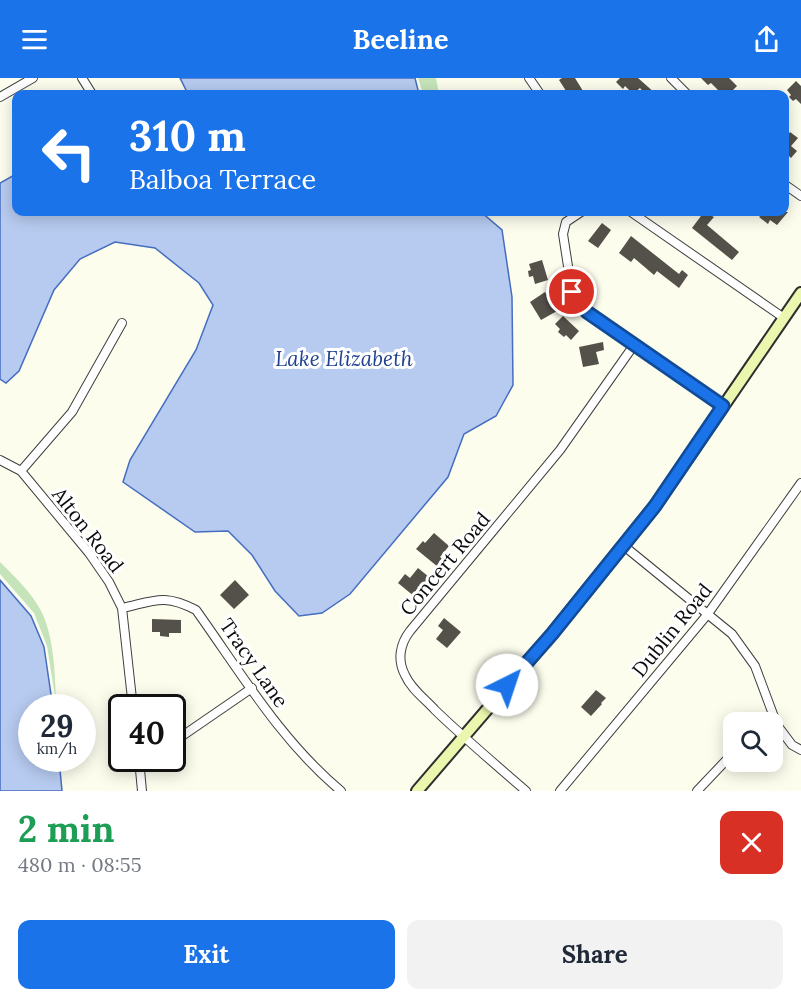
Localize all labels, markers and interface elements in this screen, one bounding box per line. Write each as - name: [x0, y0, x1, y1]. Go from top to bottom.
- text: Beeline: [353, 22, 448, 56]
- icon: menu: [18, 23, 51, 56]
- icon: share: [750, 23, 783, 56]
- text: 310 m: [129, 109, 246, 163]
- icon: left: [30, 114, 108, 192]
- text: Balboa Terrace: [129, 162, 316, 196]
- pin: [546, 266, 597, 317]
- icon: arrive: [555, 275, 588, 308]
- water label: Lake Elizabeth: [275, 345, 413, 372]
- street label: Alton Road: [47, 481, 129, 577]
- street label: Concert Road: [394, 507, 495, 621]
- street label: Dublin Road: [626, 578, 717, 682]
- street label: Tracy Lane: [215, 613, 294, 712]
- position arrow: [475, 653, 539, 717]
- speed limit sign: 40: [108, 694, 186, 772]
- text: 29: [40, 707, 74, 745]
- map controls: [723, 712, 783, 772]
- button: search: [723, 712, 783, 772]
- text: km/h: [37, 739, 77, 758]
- text: 2 min: [18, 806, 115, 852]
- button: close: [720, 811, 783, 874]
- text: 480 m · 08:55: [18, 852, 142, 877]
- button: Exit: [18, 920, 395, 989]
- button: Share: [407, 920, 783, 989]

